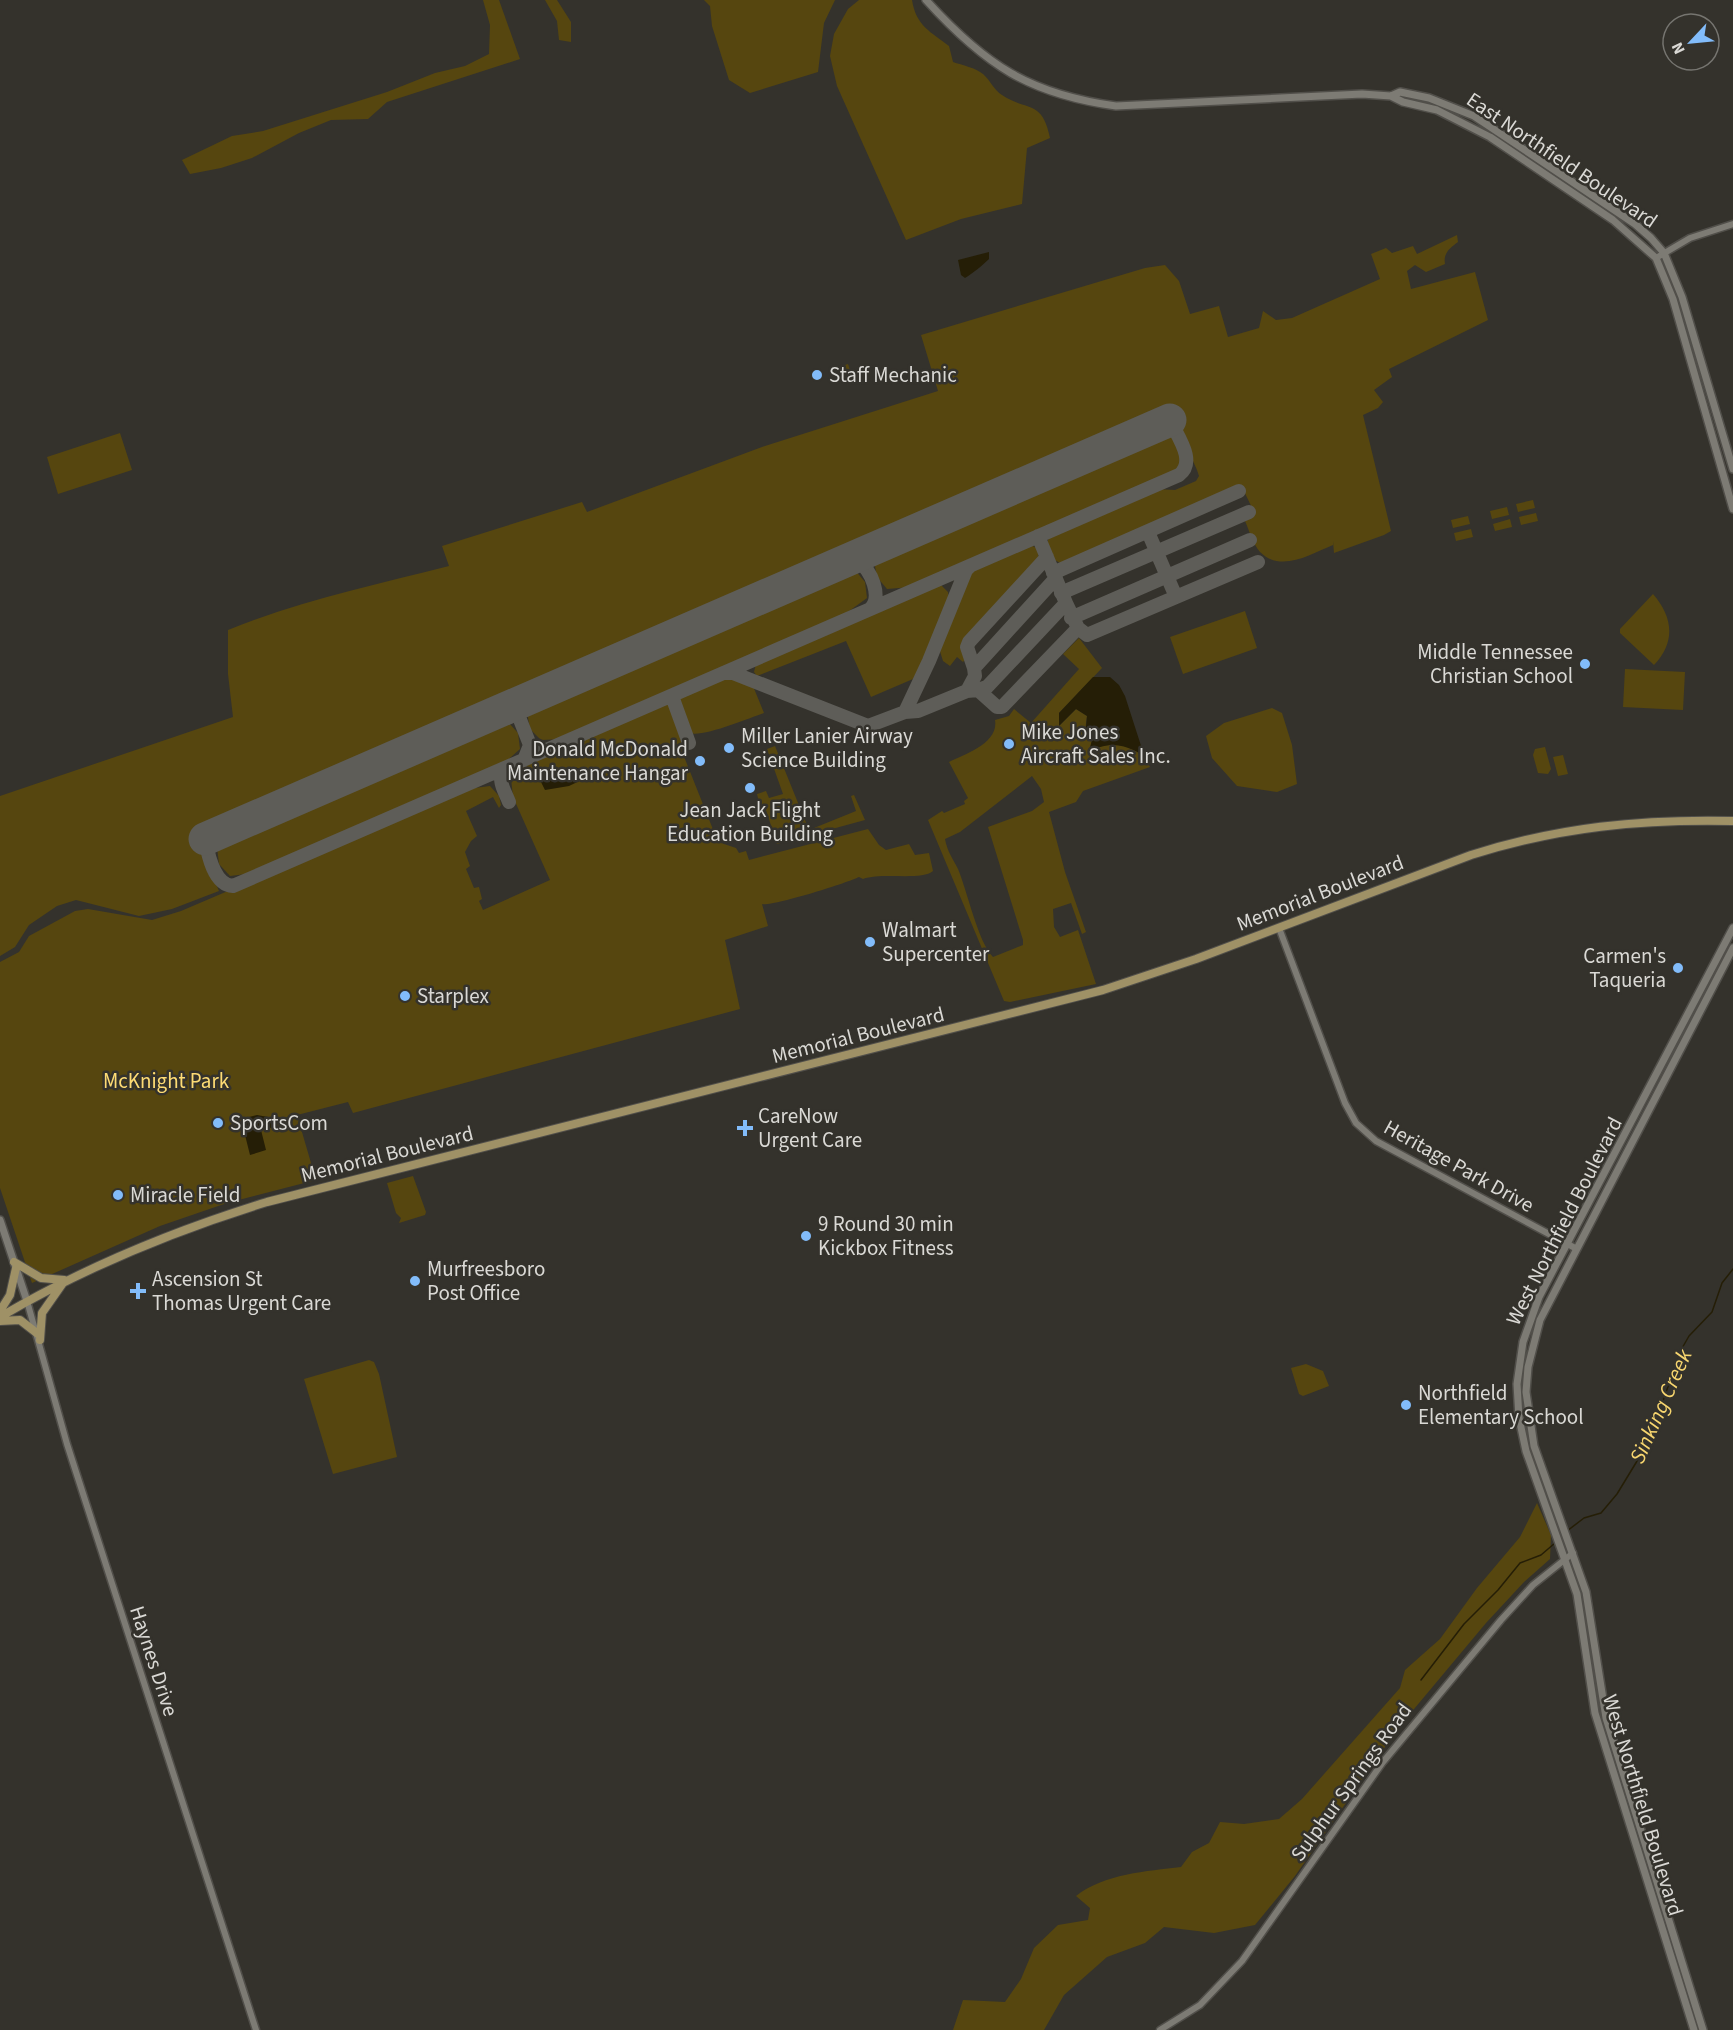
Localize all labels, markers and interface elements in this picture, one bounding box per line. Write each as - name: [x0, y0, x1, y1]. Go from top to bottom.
- north arrow: [1661, 12, 1721, 72]
- text: N: [1666, 39, 1691, 58]
- street label: East Northfield Boulevard: [1460, 85, 1664, 235]
- place label: Staff Mechanic: [829, 360, 957, 390]
- marker: Staff Mechanic: [810, 368, 824, 382]
- place label: Middle Tennessee Christian School: [1417, 637, 1573, 691]
- marker: Middle Tennessee Christian School: [1578, 657, 1592, 671]
- place label: Mike Jones Aircraft Sales Inc.: [1021, 717, 1171, 771]
- place label: Miller Lanier Airway Science Building: [741, 721, 913, 775]
- place label: Donald McDonald Maintenance Hangar: [507, 734, 689, 788]
- marker: Mike Jones Aircraft Sales Inc.: [1002, 737, 1016, 751]
- marker: Miller Lanier Airway Science Building: [722, 741, 736, 755]
- marker: Donald McDonald Maintenance Hangar: [693, 754, 707, 768]
- marker: Jean Jack Flight Education Building: [743, 781, 757, 795]
- place label: Jean Jack Flight Education Building: [667, 795, 833, 849]
- street label: Memorial Boulevard: [1232, 847, 1408, 939]
- place label: Walmart Supercenter: [882, 915, 990, 969]
- marker: Walmart Supercenter: [863, 935, 877, 949]
- place label: Carmen's Taqueria: [1583, 941, 1666, 995]
- marker: Carmen's Taqueria: [1671, 961, 1685, 975]
- place label: Starplex: [417, 981, 490, 1011]
- marker: Starplex: [398, 989, 412, 1003]
- street label: Memorial Boulevard: [769, 999, 947, 1071]
- park label: McKnight Park: [103, 1066, 230, 1096]
- place label: CareNow Urgent Care: [758, 1101, 862, 1155]
- place label: SportsCom: [230, 1108, 328, 1138]
- street label: Heritage Park Drive: [1378, 1112, 1540, 1220]
- street label: West Northfield Boulevard: [1498, 1112, 1630, 1330]
- marker: SportsCom: [211, 1116, 225, 1130]
- street label: Memorial Boulevard: [298, 1118, 476, 1190]
- marker: CareNow Urgent Care: [736, 1119, 754, 1137]
- place label: Miracle Field: [130, 1180, 240, 1210]
- marker: Miracle Field: [111, 1188, 125, 1202]
- place label: 9 Round 30 min Kickbox Fitness: [818, 1209, 954, 1263]
- marker: 9 Round 30 min Kickbox Fitness: [799, 1229, 813, 1243]
- place label: Murfreesboro Post Office: [427, 1254, 545, 1308]
- place label: Ascension St Thomas Urgent Care: [152, 1264, 331, 1318]
- marker: Murfreesboro Post Office: [408, 1274, 422, 1288]
- marker: Ascension St Thomas Urgent Care: [129, 1282, 147, 1300]
- water label: Sinking Creek: [1621, 1344, 1701, 1469]
- place label: Northfield Elementary School: [1418, 1378, 1584, 1432]
- marker: Northfield Elementary School: [1399, 1398, 1413, 1412]
- street label: Haynes Drive: [122, 1602, 186, 1720]
- street label: West Northfield Boulevard: [1595, 1691, 1691, 1919]
- street label: Sulphur Springs Road: [1283, 1697, 1419, 1867]

